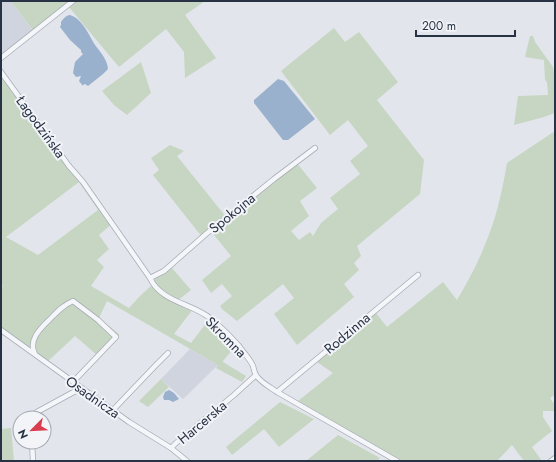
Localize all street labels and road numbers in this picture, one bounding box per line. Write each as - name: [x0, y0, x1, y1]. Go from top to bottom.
- street label: Łagodzińska: [11, 91, 70, 162]
- street label: Spokojna: [205, 188, 259, 238]
- street label: Rodzinna: [320, 308, 374, 358]
- street label: Skromna: [201, 312, 251, 362]
- street label: Osadnicza: [62, 371, 124, 423]
- street label: Harcerska: [173, 396, 231, 448]

